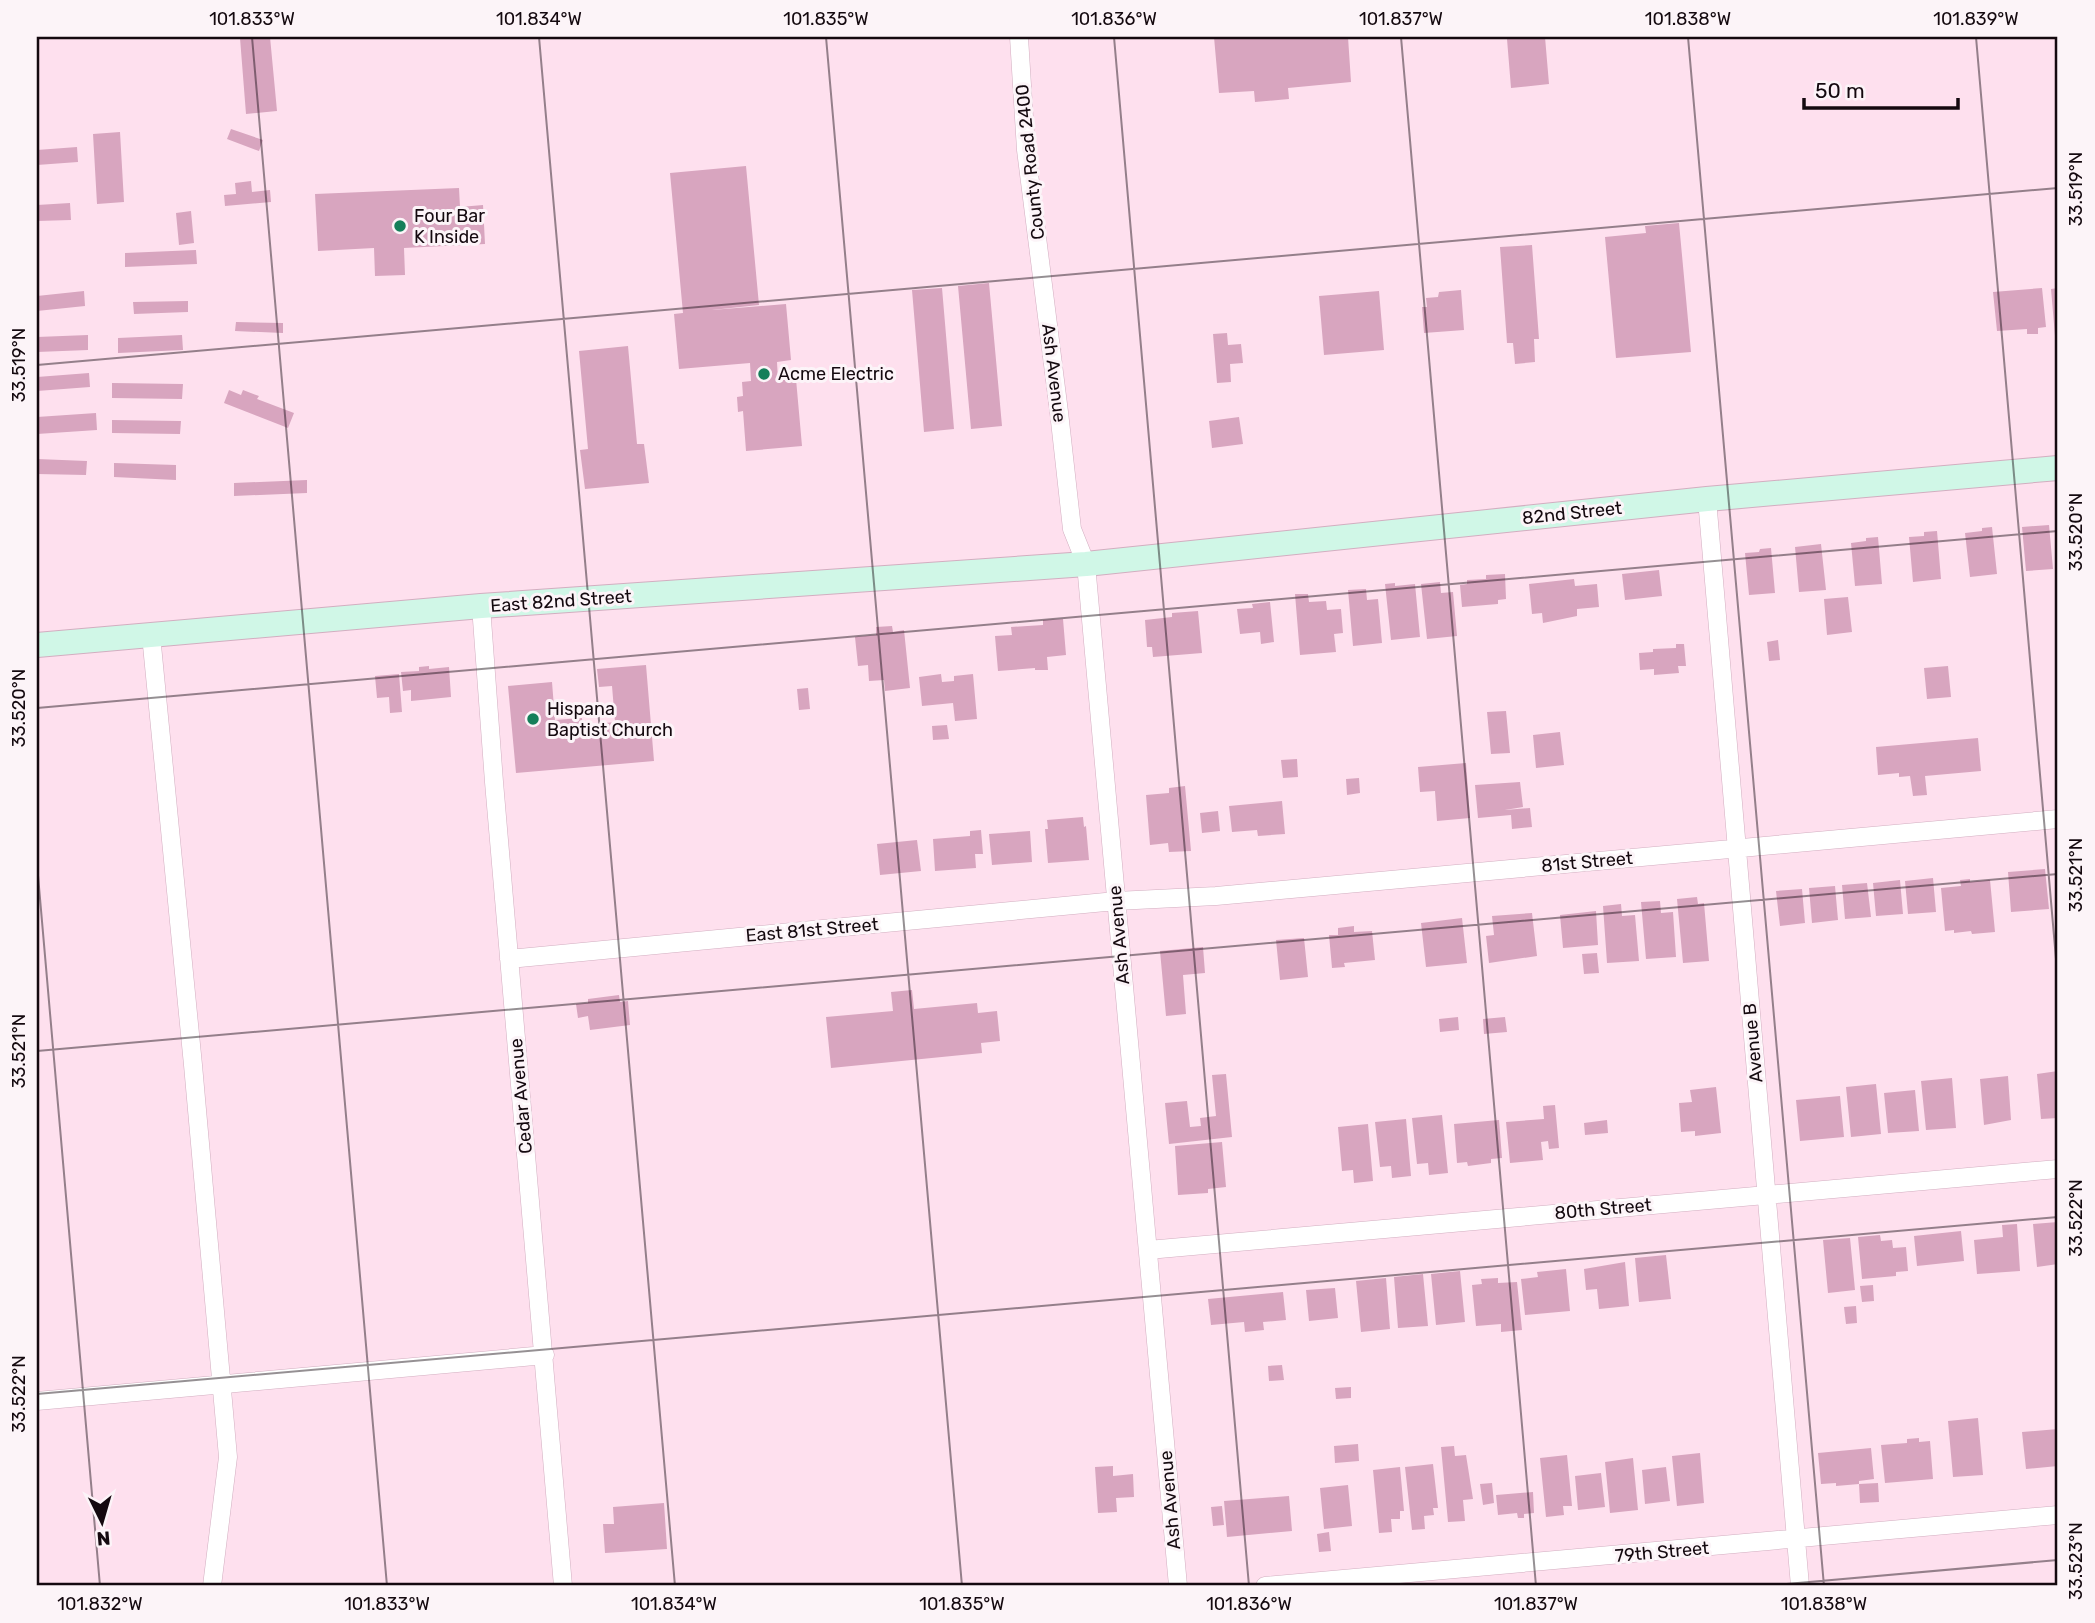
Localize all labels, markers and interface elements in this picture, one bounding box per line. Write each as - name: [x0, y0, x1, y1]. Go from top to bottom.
- text: 101.833°W: [209, 8, 295, 30]
- text: 101.834°W: [496, 8, 582, 30]
- text: 101.835°W: [783, 8, 869, 30]
- text: 101.836°W: [1071, 8, 1157, 30]
- text: 101.837°W: [1359, 8, 1443, 30]
- text: 101.838°W: [1645, 8, 1731, 30]
- text: 101.839°W: [1933, 8, 2019, 30]
- scale bar: [1804, 66, 1958, 110]
- text: 50 m: [1815, 78, 1865, 103]
- street label: County Road 2400: [1011, 83, 1049, 241]
- text: 33.519°N: [2065, 152, 2087, 226]
- place label: Four Bar K Inside: [414, 205, 485, 248]
- marker: Four Bar K Inside: [392, 218, 408, 234]
- street label: Ash Avenue: [1037, 322, 1071, 424]
- text: 33.519°N: [8, 328, 30, 402]
- place label: Acme Electric: [778, 363, 894, 385]
- marker: Acme Electric: [756, 366, 772, 382]
- text: 33.520°N: [2065, 493, 2087, 571]
- street label: 82nd Street: [1521, 497, 1623, 529]
- street label: East 82nd Street: [490, 585, 632, 617]
- text: 33.520°N: [8, 669, 30, 747]
- place label: Hispana Baptist Church: [547, 698, 673, 741]
- marker: Hispana Baptist Church: [525, 711, 541, 727]
- text: 33.521°N: [2065, 838, 2087, 912]
- street label: 81st Street: [1540, 847, 1634, 877]
- street label: Ash Avenue: [1104, 885, 1134, 985]
- street label: East 81st Street: [745, 913, 879, 947]
- street label: Avenue B: [1739, 1002, 1767, 1084]
- text: 33.521°N: [8, 1014, 30, 1088]
- street label: Cedar Avenue: [505, 1037, 537, 1155]
- text: 33.522°N: [2065, 1179, 2087, 1257]
- street label: 80th Street: [1554, 1194, 1652, 1224]
- text: 33.522°N: [8, 1355, 30, 1433]
- street label: Ash Avenue: [1155, 1450, 1185, 1550]
- north arrow: [66, 1486, 136, 1556]
- text: 33.523°N: [2065, 1522, 2087, 1600]
- text: N: [96, 1526, 111, 1550]
- street label: 79th Street: [1614, 1537, 1710, 1567]
- text: 101.832°W: [57, 1593, 143, 1615]
- text: 101.833°W: [344, 1593, 430, 1615]
- text: 101.834°W: [631, 1593, 717, 1615]
- text: 101.835°W: [919, 1593, 1005, 1615]
- text: 101.836°W: [1206, 1593, 1292, 1615]
- text: 101.837°W: [1494, 1593, 1578, 1615]
- text: 101.838°W: [1781, 1593, 1867, 1615]

